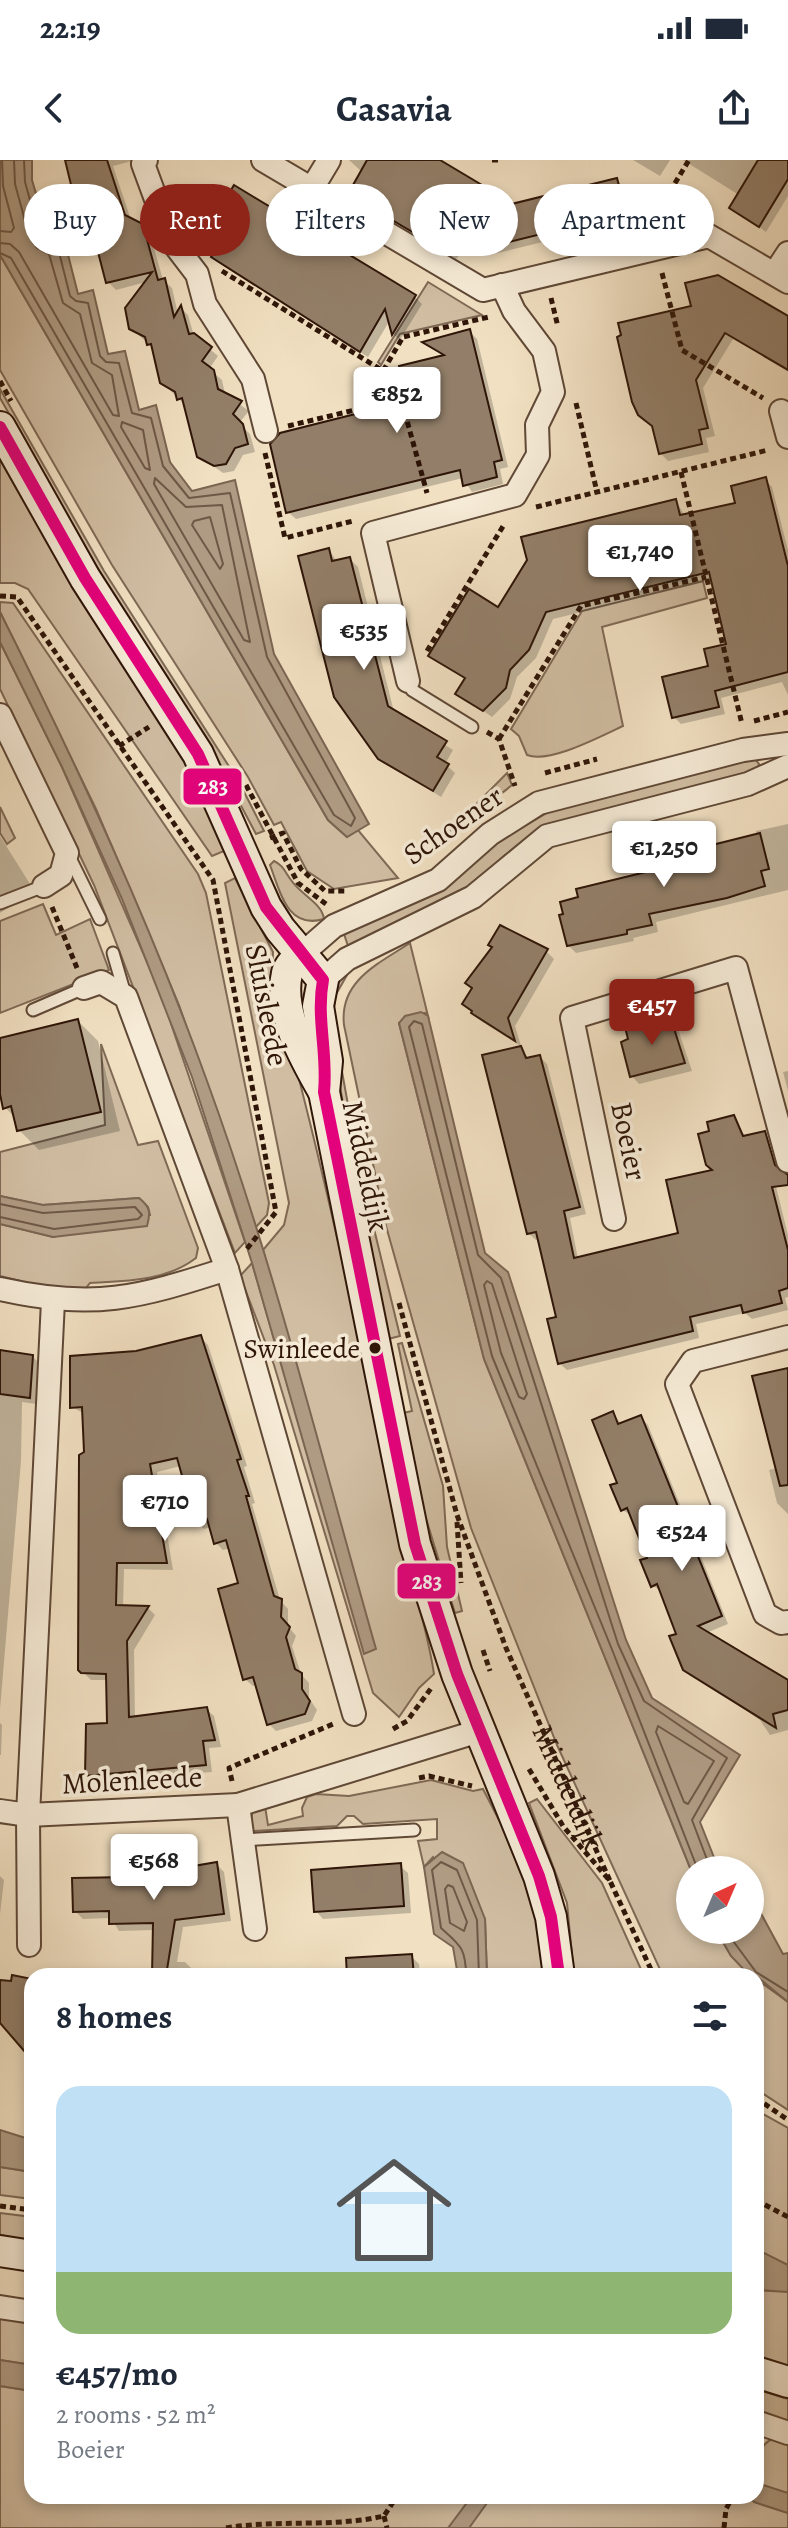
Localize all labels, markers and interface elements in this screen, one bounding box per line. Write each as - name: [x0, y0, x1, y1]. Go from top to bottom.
- text: 22:19: [40, 8, 101, 48]
- text: Casavia: [336, 84, 452, 133]
- icon: back: [32, 86, 76, 130]
- icon: share: [712, 86, 756, 130]
- chip: Buy: [24, 184, 124, 256]
- chip: Rent: [140, 184, 250, 256]
- chip: Filters: [266, 184, 394, 256]
- chip: New: [410, 184, 518, 256]
- chip: Apartment: [534, 184, 714, 256]
- pin: €852: [350, 367, 444, 435]
- text: €852: [371, 375, 423, 410]
- pin: €1,740: [575, 525, 705, 593]
- text: €1,740: [606, 533, 674, 568]
- pin: €535: [317, 604, 411, 672]
- text: €535: [340, 612, 388, 647]
- line badge: 283: [182, 767, 243, 806]
- text: 283: [198, 772, 228, 802]
- street label: Schoener: [395, 776, 511, 874]
- pin: €1,250: [599, 821, 729, 889]
- text: €1,250: [630, 829, 698, 864]
- street label: Sluisleede: [236, 941, 298, 1069]
- pin: €457: [605, 979, 699, 1047]
- text: €457: [627, 987, 677, 1022]
- street label: Middeldijk: [333, 1097, 399, 1236]
- street label: Boeier: [601, 1098, 657, 1184]
- place label: Swinleede: [243, 1330, 360, 1368]
- marker: Swinleede: [367, 1340, 383, 1356]
- pin: €710: [118, 1475, 212, 1543]
- text: €710: [141, 1483, 189, 1518]
- pin: €524: [635, 1505, 729, 1573]
- text: €524: [657, 1513, 707, 1548]
- line badge: 283: [396, 1562, 457, 1600]
- text: 283: [412, 1567, 442, 1597]
- street label: Middeldijk: [523, 1718, 614, 1856]
- street label: Molenleede: [61, 1756, 203, 1804]
- pin: €568: [107, 1834, 201, 1902]
- text: €568: [129, 1842, 179, 1877]
- north arrow: [676, 1856, 764, 1944]
- map controls: [676, 1856, 764, 1944]
- text: 8 homes: [56, 1993, 172, 2040]
- icon: filters: [688, 1994, 732, 2038]
- icon: home: [322, 2138, 466, 2282]
- text: €457/mo: [56, 2350, 178, 2397]
- text: 2 rooms · 52 m²: [56, 2397, 215, 2432]
- text: Boeier: [56, 2432, 125, 2467]

